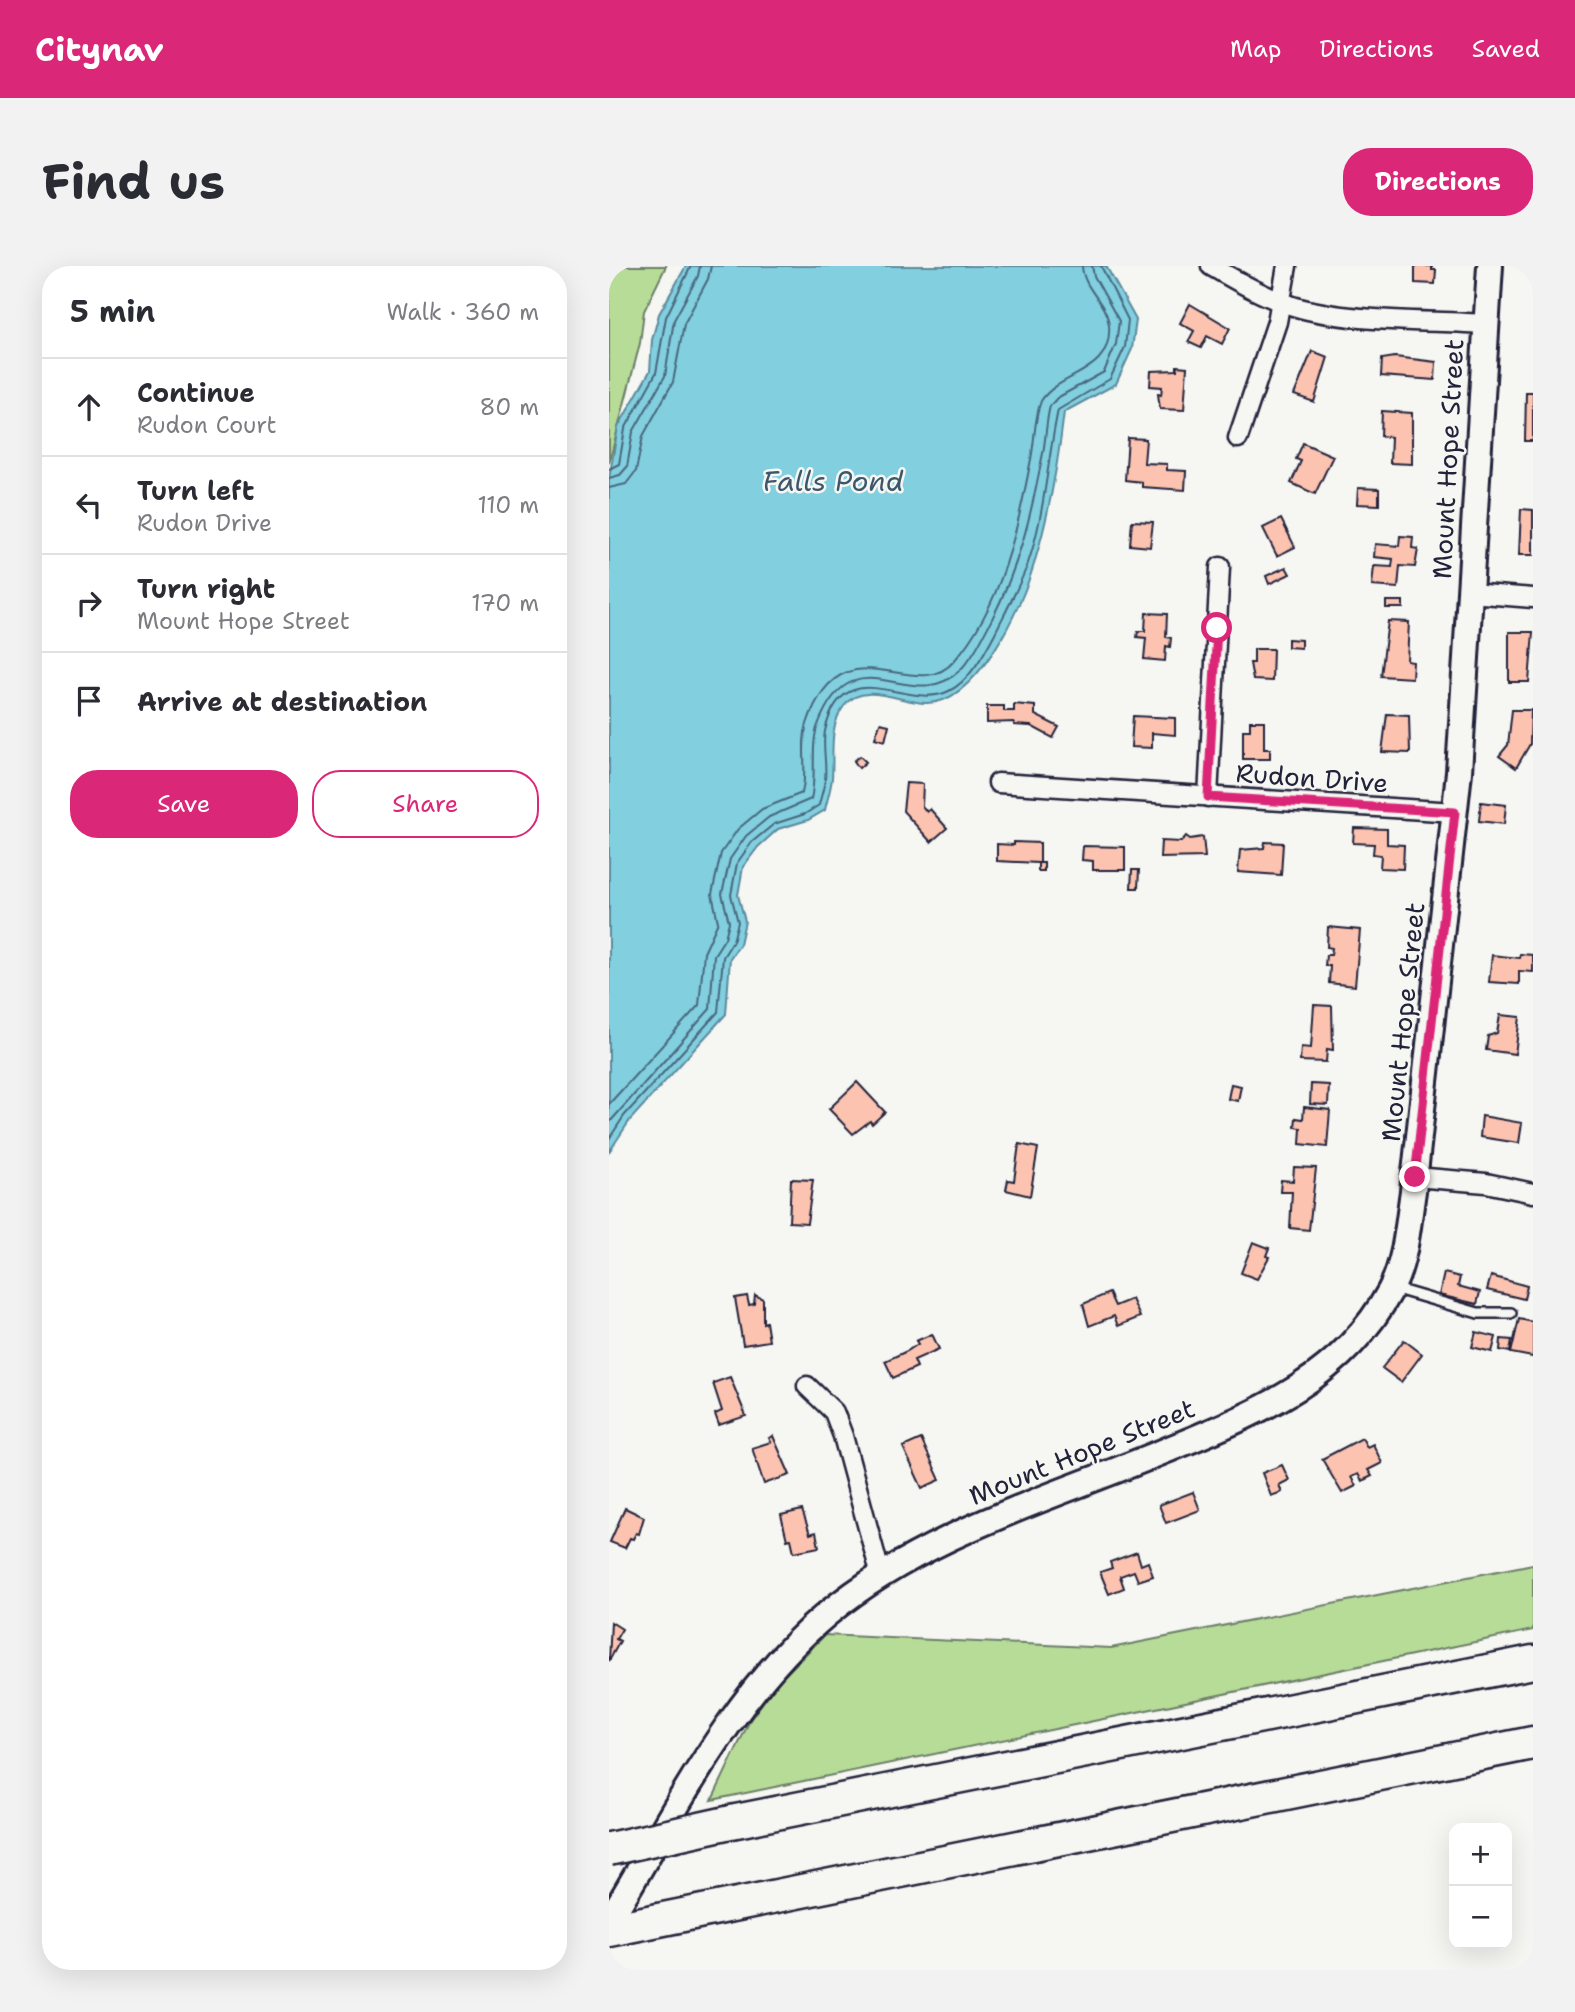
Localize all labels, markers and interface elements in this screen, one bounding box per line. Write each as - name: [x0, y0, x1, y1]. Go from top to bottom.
- text: Citynav: [35, 27, 164, 72]
- text: Map: [1230, 33, 1281, 65]
- text: Directions: [1319, 33, 1434, 65]
- text: Saved: [1472, 33, 1540, 65]
- button: Directions: [1343, 148, 1533, 216]
- text: Find us: [42, 149, 225, 215]
- text: 5 min: [70, 291, 155, 332]
- text: Walk · 360 m: [386, 297, 539, 327]
- street label: Mount Hope Street: [1424, 338, 1471, 580]
- text: Continue: [137, 375, 255, 410]
- icon: ahead: [70, 388, 108, 426]
- text: 80 m: [480, 392, 539, 422]
- text: Rudon Court: [137, 410, 277, 440]
- water label: Falls Pond: [763, 462, 904, 500]
- text: Turn left: [137, 473, 254, 508]
- icon: left: [70, 486, 108, 524]
- text: 110 m: [477, 490, 539, 520]
- text: Rudon Drive: [137, 508, 272, 538]
- text: Turn right: [137, 571, 275, 606]
- icon: right: [70, 584, 108, 622]
- text: 170 m: [471, 588, 539, 618]
- text: Mount Hope Street: [137, 606, 350, 636]
- route start: [1201, 612, 1232, 643]
- icon: arrive: [70, 682, 108, 720]
- text: Arrive at destination: [137, 684, 427, 719]
- street label: Rudon Drive: [1235, 755, 1389, 800]
- button: Save: [70, 770, 298, 838]
- button: Share: [312, 770, 539, 838]
- street label: Mount Hope Street: [1373, 900, 1432, 1143]
- route end: [1399, 1161, 1430, 1192]
- street label: Mount Hope Street: [964, 1390, 1200, 1513]
- map controls: [1449, 1823, 1512, 1949]
- button: +: [1449, 1823, 1512, 1886]
- button: −: [1449, 1886, 1512, 1949]

